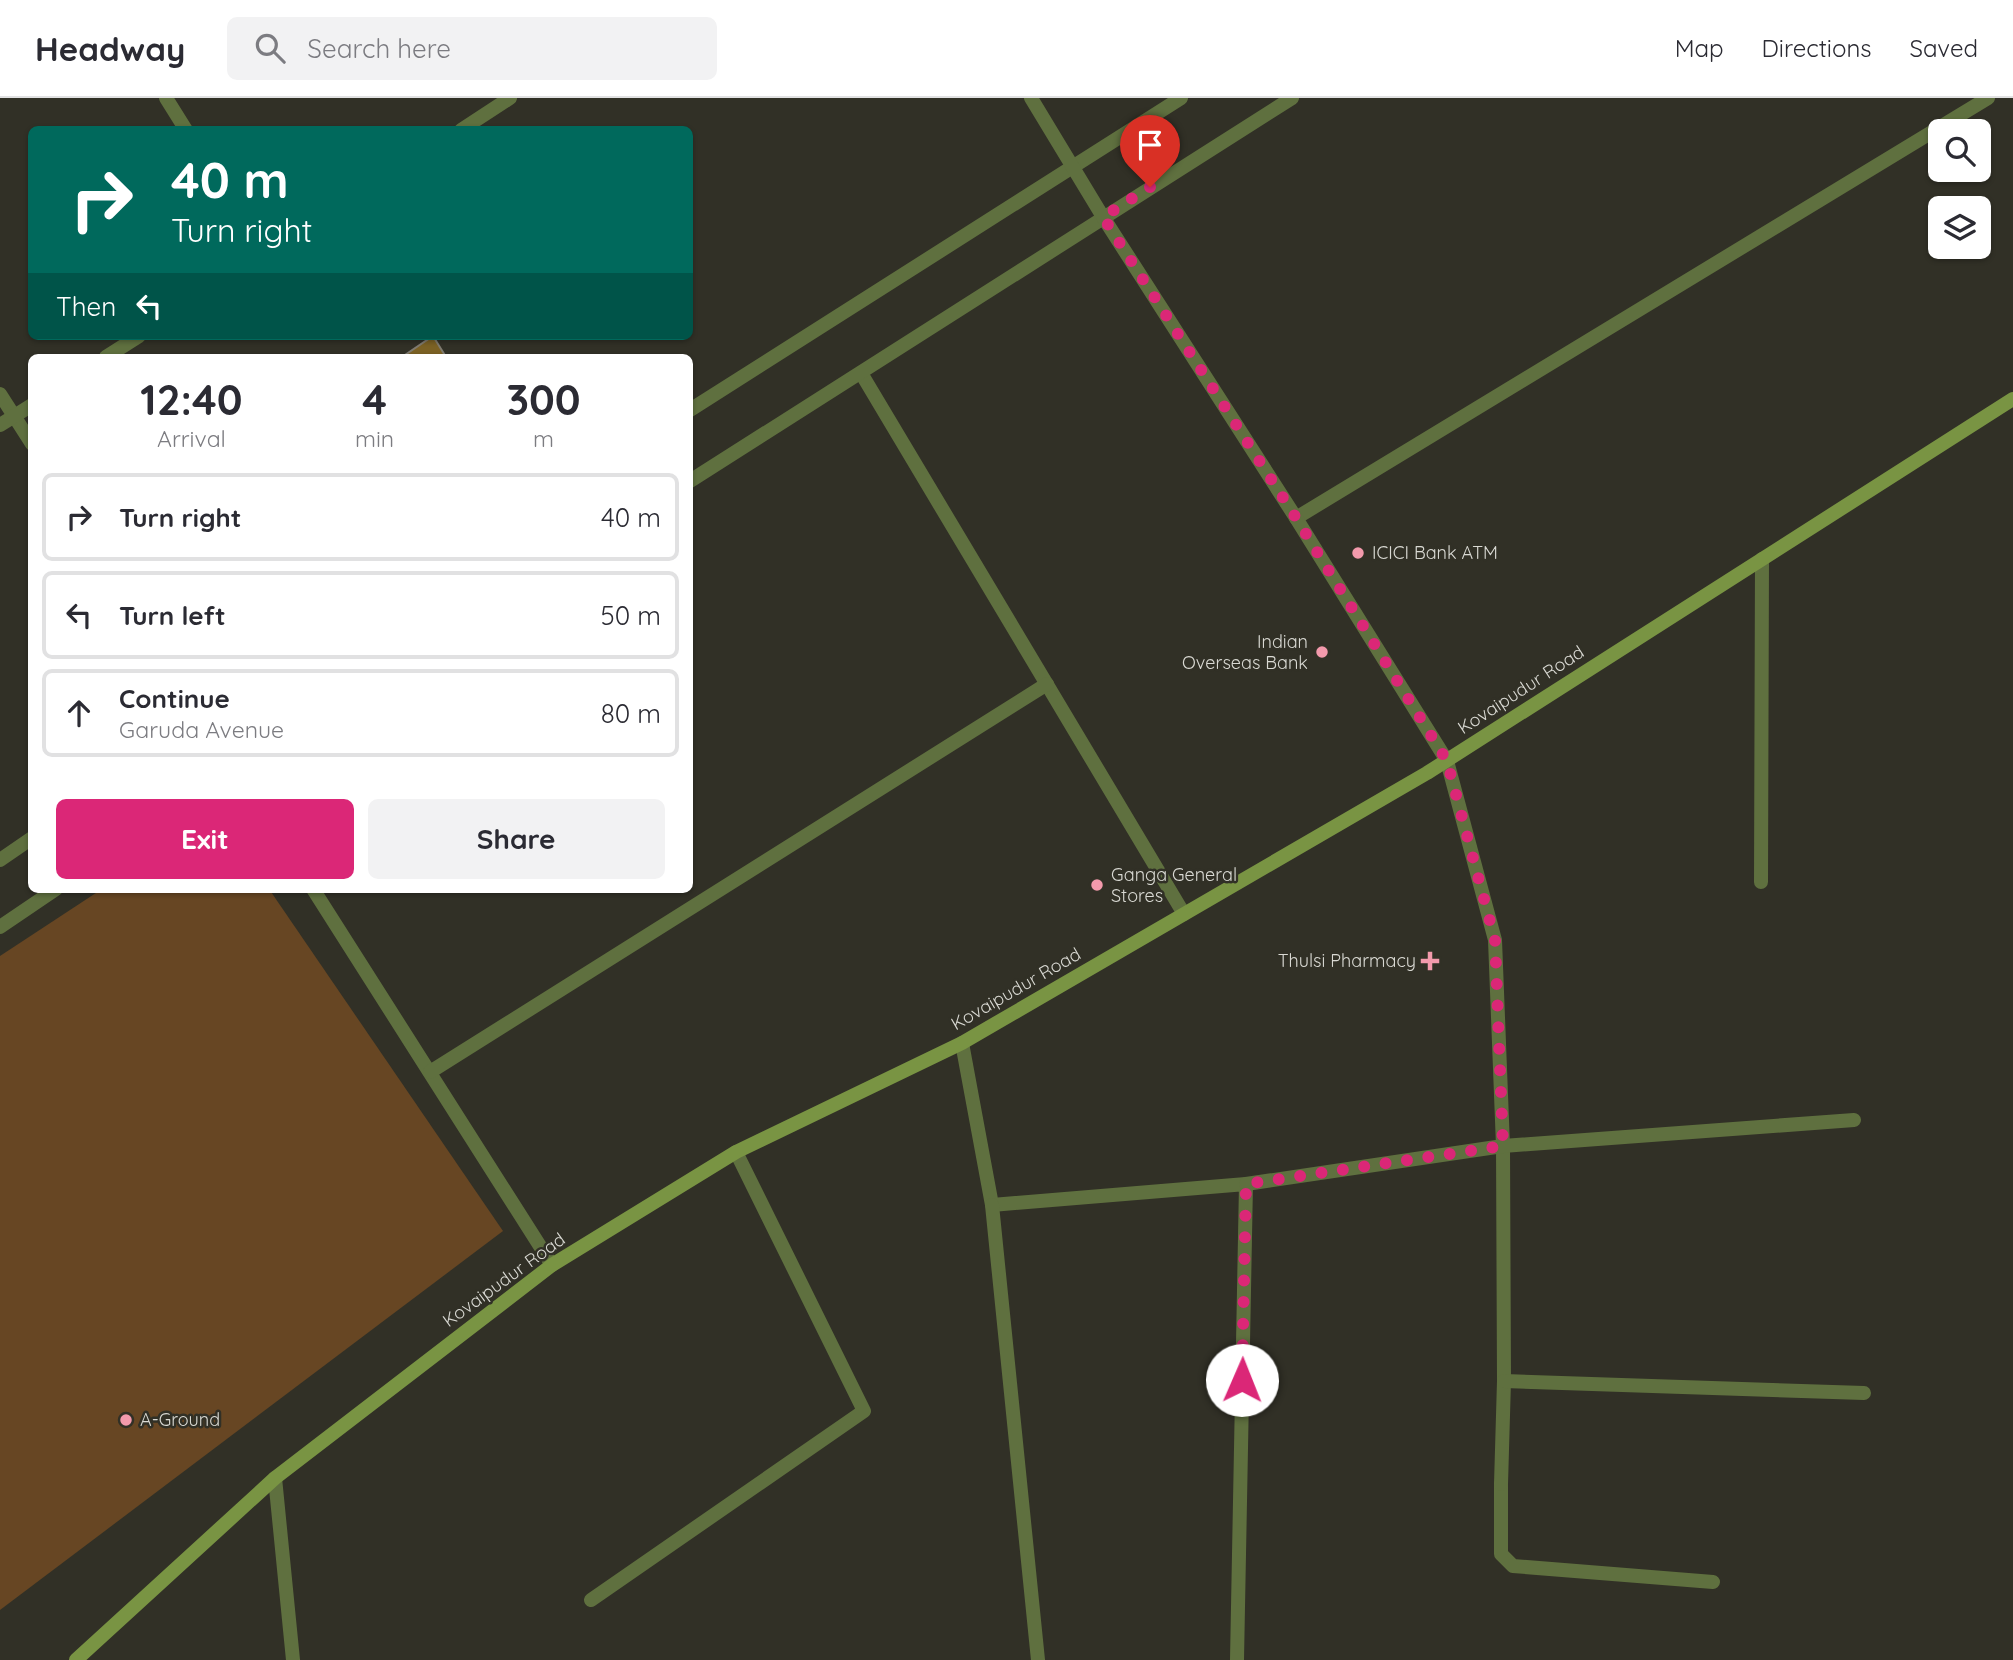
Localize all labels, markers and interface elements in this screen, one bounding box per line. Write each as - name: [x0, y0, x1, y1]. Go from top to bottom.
- search box: [227, 17, 717, 80]
- text: Headway: [35, 28, 185, 69]
- icon: search: [251, 29, 289, 67]
- text: Search here: [307, 32, 451, 65]
- text: Map: [1675, 33, 1724, 63]
- text: Directions: [1762, 33, 1872, 63]
- text: Saved: [1910, 33, 1978, 63]
- pin: [1120, 115, 1180, 187]
- map controls: [1928, 119, 1991, 259]
- button: search: [1928, 119, 1991, 182]
- icon: arrive: [1131, 126, 1169, 164]
- text: 40 m: [171, 149, 289, 210]
- icon: right: [56, 154, 147, 245]
- button: layers: [1928, 196, 1991, 259]
- text: Turn right: [171, 210, 312, 250]
- icon: left: [130, 287, 168, 325]
- text: Then: [56, 290, 116, 323]
- text: 12:40: [140, 373, 243, 426]
- text: 4: [362, 373, 387, 426]
- text: 300: [506, 373, 581, 426]
- text: Arrival: [157, 424, 226, 453]
- text: min: [355, 424, 394, 453]
- text: m: [533, 424, 554, 453]
- icon: right: [60, 498, 98, 536]
- text: Turn right: [119, 501, 241, 534]
- text: 40 m: [601, 501, 661, 534]
- place label: ICICI Bank ATM: [1372, 541, 1498, 564]
- marker: ICICI Bank ATM: [1350, 545, 1366, 561]
- icon: left: [60, 596, 98, 634]
- text: Turn left: [119, 599, 226, 632]
- text: 50 m: [601, 599, 661, 632]
- place label: Indian Overseas Bank: [1182, 630, 1308, 674]
- street label: Kovaipudur Road: [1453, 640, 1588, 739]
- marker: Indian Overseas Bank: [1314, 644, 1330, 660]
- text: Continue: [119, 682, 230, 715]
- icon: ahead: [60, 694, 98, 732]
- text: 80 m: [601, 697, 661, 730]
- text: Garuda Avenue: [119, 715, 284, 744]
- button: Exit: [56, 799, 354, 879]
- button: Share: [368, 799, 665, 879]
- place label: Ganga General Stores: [1111, 863, 1237, 907]
- marker: Ganga General Stores: [1089, 877, 1105, 893]
- street label: Kovaipudur Road: [947, 942, 1085, 1035]
- place label: Thulsi Pharmacy: [1278, 949, 1416, 972]
- marker: Thulsi Pharmacy: [1422, 953, 1438, 969]
- street label: Kovaipudur Road: [438, 1227, 569, 1332]
- position arrow: [1205, 1343, 1279, 1417]
- place label: A-Ground: [140, 1408, 220, 1431]
- marker: A-Ground: [118, 1412, 134, 1428]

